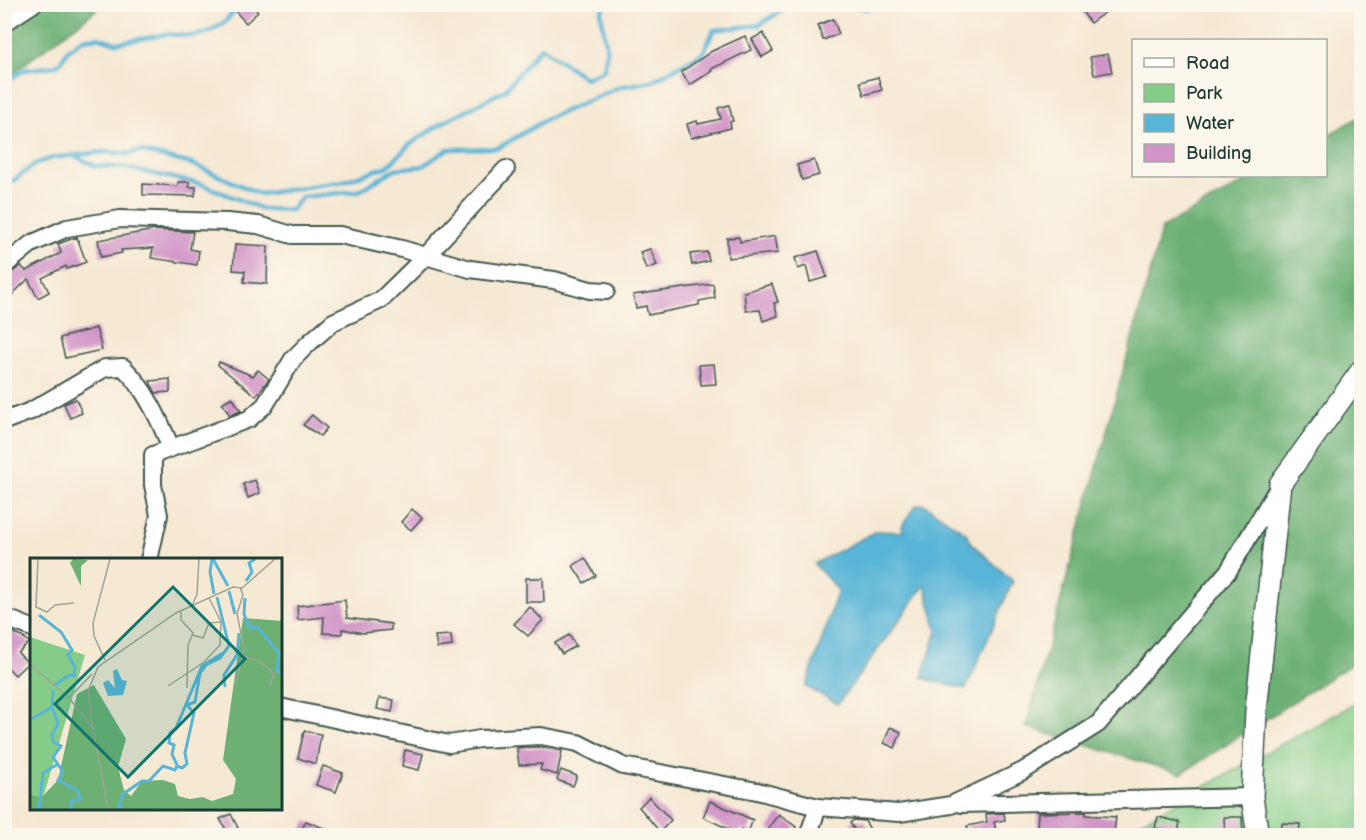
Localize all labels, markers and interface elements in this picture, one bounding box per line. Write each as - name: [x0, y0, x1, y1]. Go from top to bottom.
- legend: [1132, 39, 1327, 177]
- text: Road: [1186, 53, 1230, 74]
- text: Park: [1186, 83, 1222, 104]
- text: Water: [1186, 113, 1234, 134]
- text: Building: [1186, 143, 1252, 164]
- inset map: [30, 558, 282, 810]

